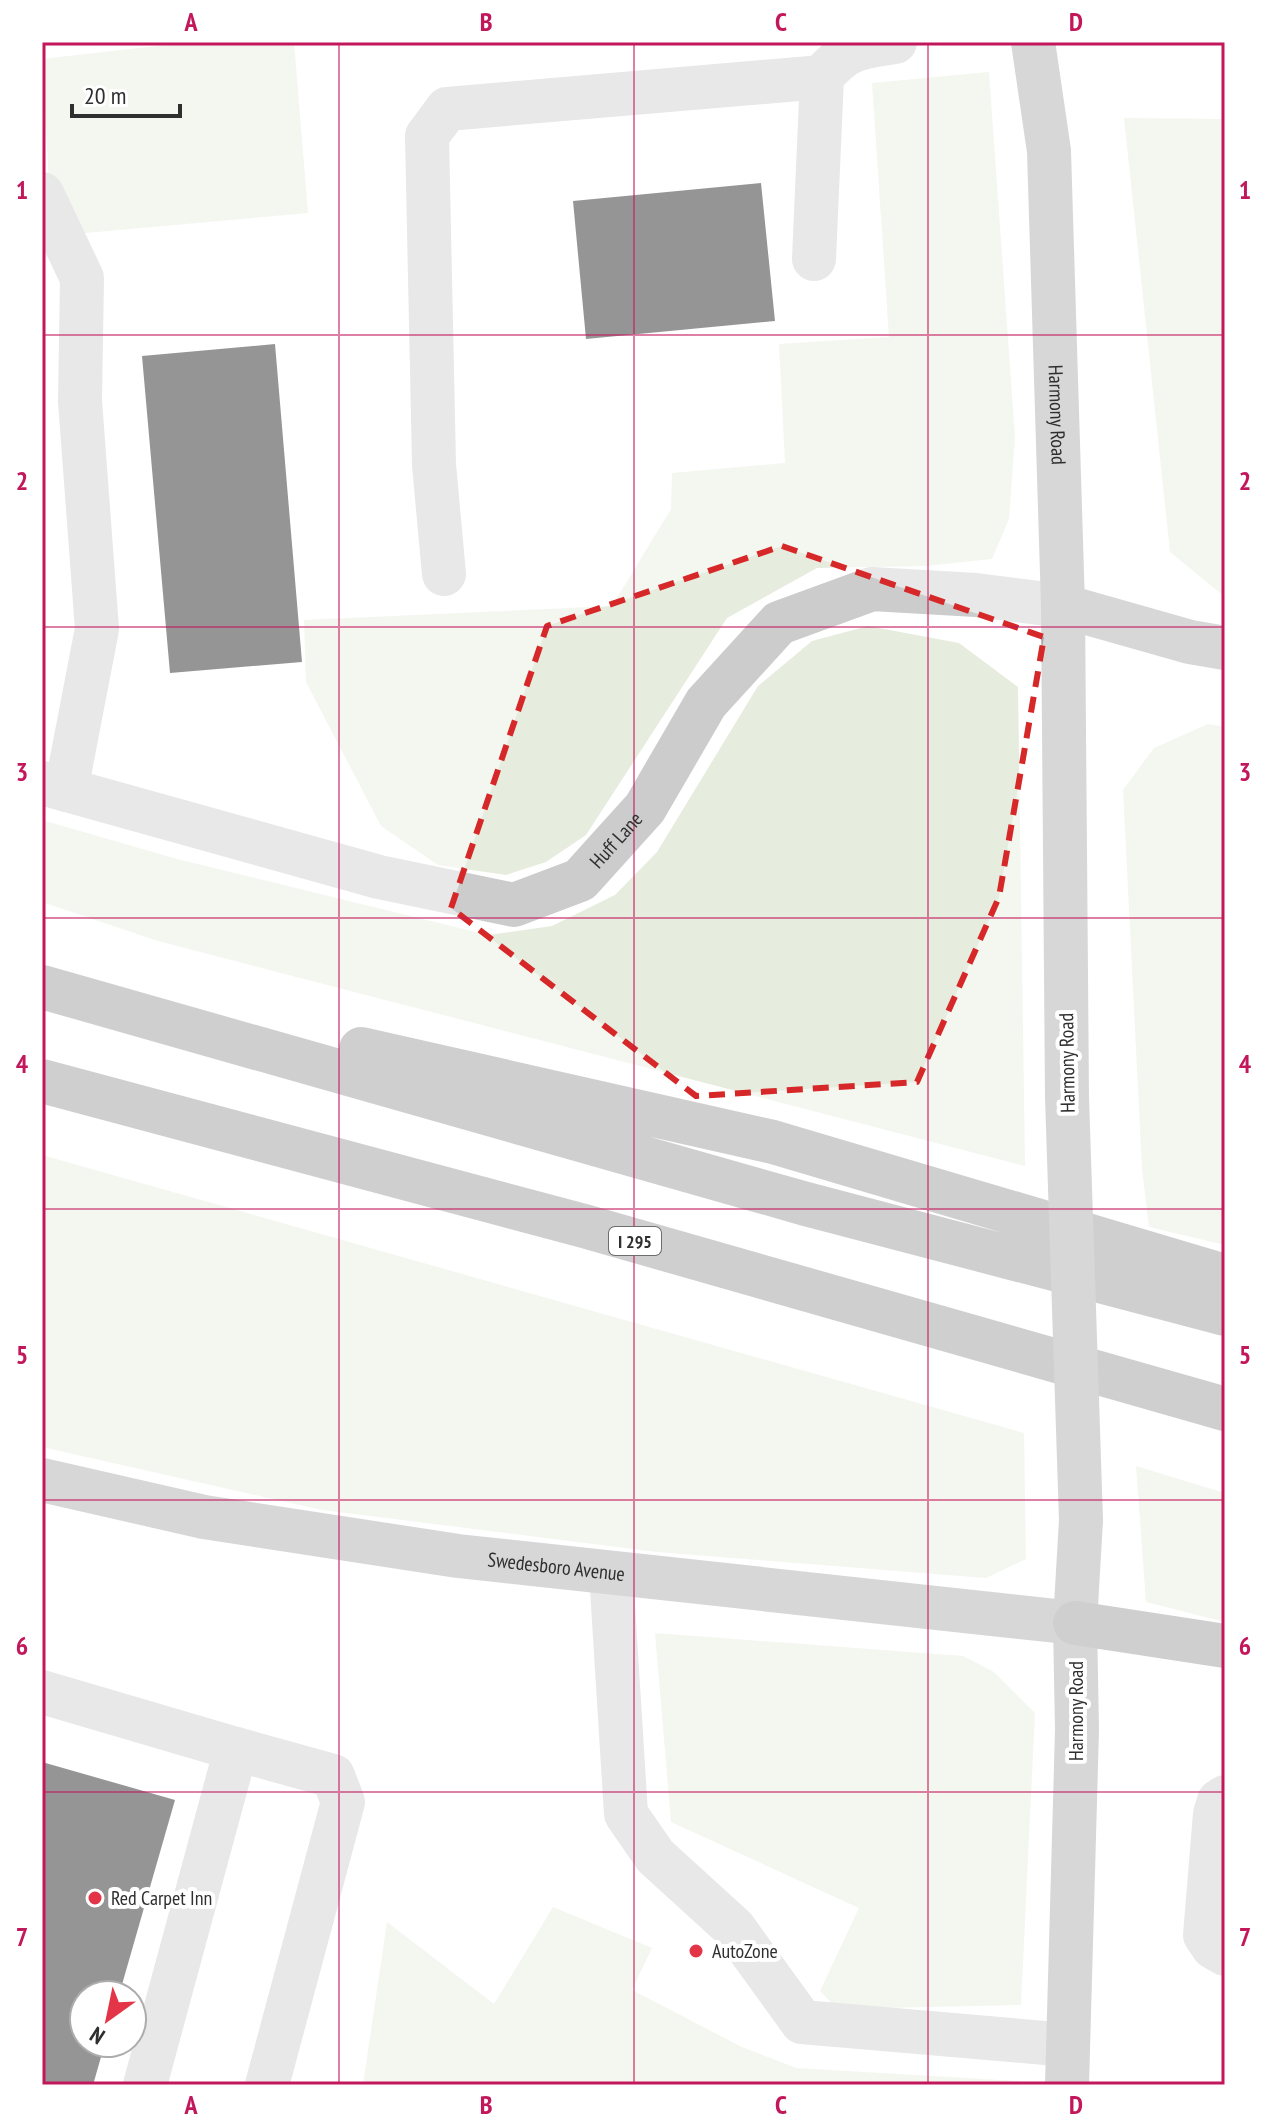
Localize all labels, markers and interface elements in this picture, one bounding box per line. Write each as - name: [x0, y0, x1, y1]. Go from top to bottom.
- text: A: [183, 5, 198, 38]
- text: B: [480, 5, 493, 38]
- text: C: [775, 5, 787, 38]
- text: D: [1069, 5, 1083, 38]
- scale bar: [72, 68, 180, 118]
- text: 20 m: [84, 80, 126, 111]
- text: 1: [16, 173, 28, 206]
- text: 1: [1239, 173, 1251, 206]
- street label: Harmony Road: [1043, 364, 1072, 465]
- text: 2: [16, 464, 28, 497]
- text: 2: [1239, 464, 1251, 497]
- text: 3: [16, 755, 28, 788]
- text: 3: [1239, 755, 1251, 788]
- street label: Huff Lane: [584, 807, 648, 874]
- street label: Harmony Road: [1053, 1013, 1081, 1113]
- text: 4: [16, 1047, 29, 1080]
- text: 4: [1239, 1047, 1252, 1080]
- road number: I 295: [609, 1227, 661, 1255]
- text: 5: [16, 1338, 28, 1371]
- text: 5: [1239, 1338, 1251, 1371]
- street label: Swedesboro Avenue: [486, 1546, 626, 1587]
- text: 6: [16, 1629, 28, 1662]
- text: 6: [1239, 1629, 1251, 1662]
- street label: Harmony Road: [1063, 1661, 1089, 1761]
- place label: Red Carpet Inn: [111, 1885, 212, 1911]
- marker: Red Carpet Inn: [86, 1889, 104, 1907]
- text: 7: [16, 1920, 28, 1953]
- text: 7: [1239, 1920, 1251, 1953]
- place label: AutoZone: [712, 1938, 778, 1964]
- marker: AutoZone: [687, 1942, 705, 1960]
- north arrow: [68, 1979, 148, 2059]
- text: N: [84, 2021, 110, 2051]
- text: A: [183, 2088, 198, 2121]
- text: B: [480, 2088, 493, 2121]
- text: C: [775, 2088, 787, 2121]
- text: D: [1069, 2088, 1083, 2121]

